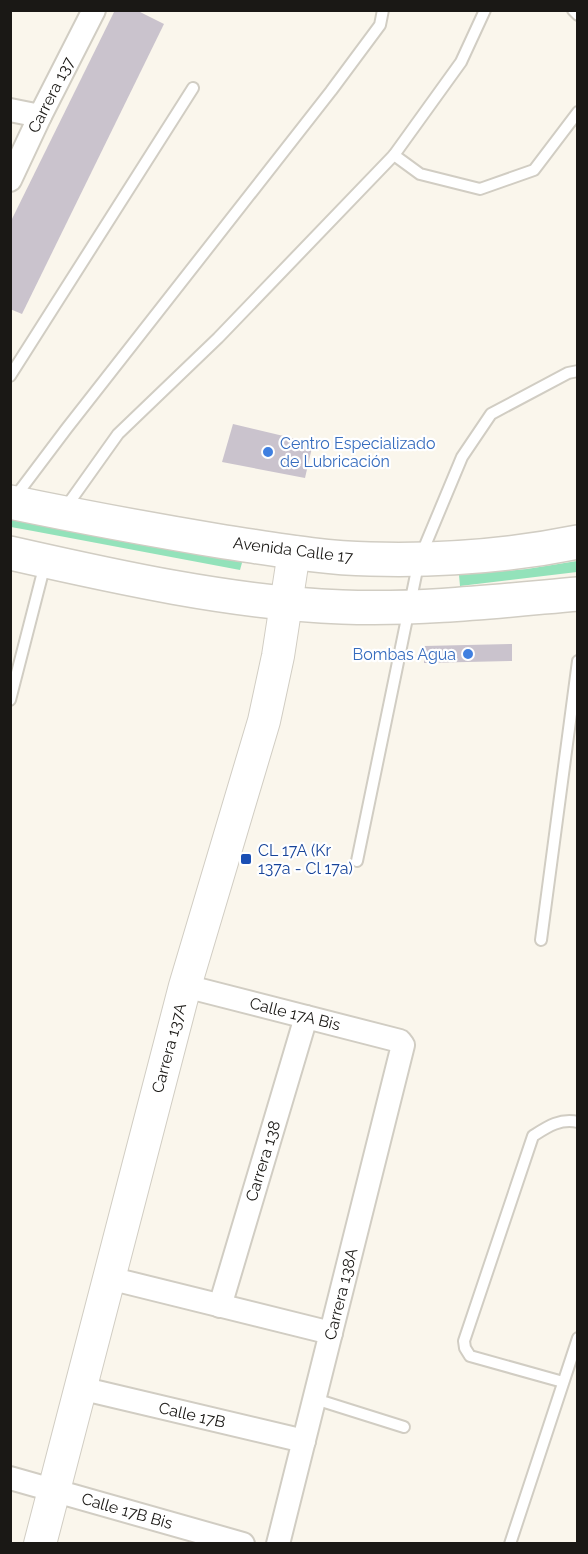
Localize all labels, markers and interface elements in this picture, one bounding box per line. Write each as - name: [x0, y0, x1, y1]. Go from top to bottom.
- street label: Carrera 137: [24, 54, 78, 136]
- place label: Centro Especializado de Lubricación: [280, 434, 436, 471]
- marker: Centro Especializado de Lubricación: [261, 445, 275, 459]
- street label: Avenida Calle 17: [232, 533, 354, 567]
- place label: Bombas Agua: [353, 645, 456, 664]
- marker: Bombas Agua: [461, 647, 475, 661]
- place label: CL 17A (Kr 137a - Cl 17a): [258, 841, 353, 878]
- marker: CL 17A (Kr 137a - Cl 17a): [239, 852, 253, 866]
- street label: Calle 17A Bis: [248, 994, 343, 1035]
- street label: Carrera 137A: [148, 1001, 190, 1095]
- street label: Carrera 138: [242, 1118, 284, 1204]
- street label: Carrera 138A: [320, 1246, 362, 1342]
- street label: Calle 17B: [157, 1398, 227, 1432]
- street label: Calle 17B Bis: [79, 1489, 175, 1533]

